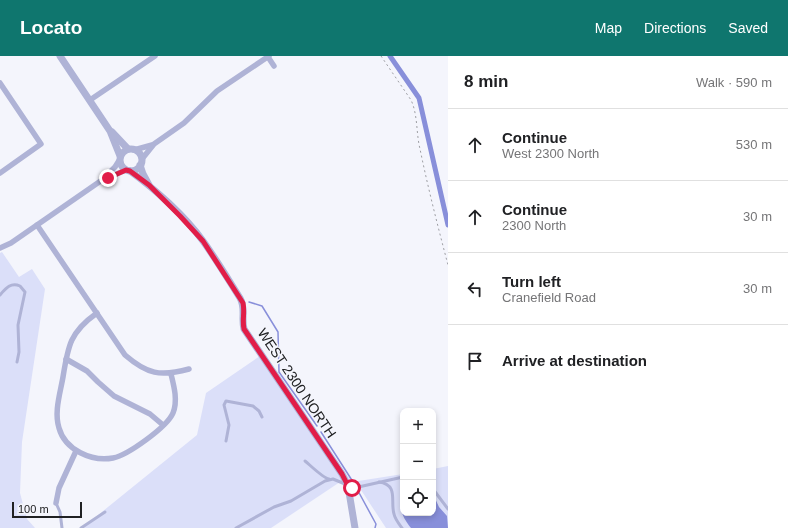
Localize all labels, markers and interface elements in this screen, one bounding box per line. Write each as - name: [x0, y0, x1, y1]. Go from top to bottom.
- text: Locato: [20, 17, 82, 38]
- text: Map: [595, 20, 622, 36]
- text: Directions: [644, 20, 706, 36]
- text: Saved: [728, 20, 768, 36]
- text: 8 min: [464, 72, 508, 91]
- text: Walk · 590 m: [696, 75, 772, 90]
- text: Continue: [502, 129, 567, 146]
- icon: ahead: [464, 134, 486, 156]
- text: 530 m: [736, 137, 772, 152]
- text: West 2300 North: [502, 146, 599, 161]
- route end: [99, 169, 117, 187]
- text: Continue: [502, 201, 567, 218]
- icon: ahead: [464, 206, 486, 228]
- text: 30 m: [743, 209, 772, 224]
- text: 2300 North: [502, 218, 566, 233]
- text: Turn left: [502, 273, 561, 290]
- icon: left: [464, 278, 486, 300]
- text: 30 m: [743, 281, 772, 296]
- text: Cranefield Road: [502, 290, 596, 305]
- street label: WEST 2300 NORTH: [254, 325, 340, 441]
- icon: arrive: [464, 350, 486, 372]
- text: Arrive at destination: [502, 352, 647, 369]
- map controls: [400, 408, 436, 516]
- button: +: [400, 408, 436, 444]
- button: −: [400, 444, 436, 480]
- route start: [343, 479, 361, 497]
- button: locate: [400, 480, 436, 516]
- scale bar: [12, 500, 82, 519]
- text: 100 m: [18, 503, 49, 515]

